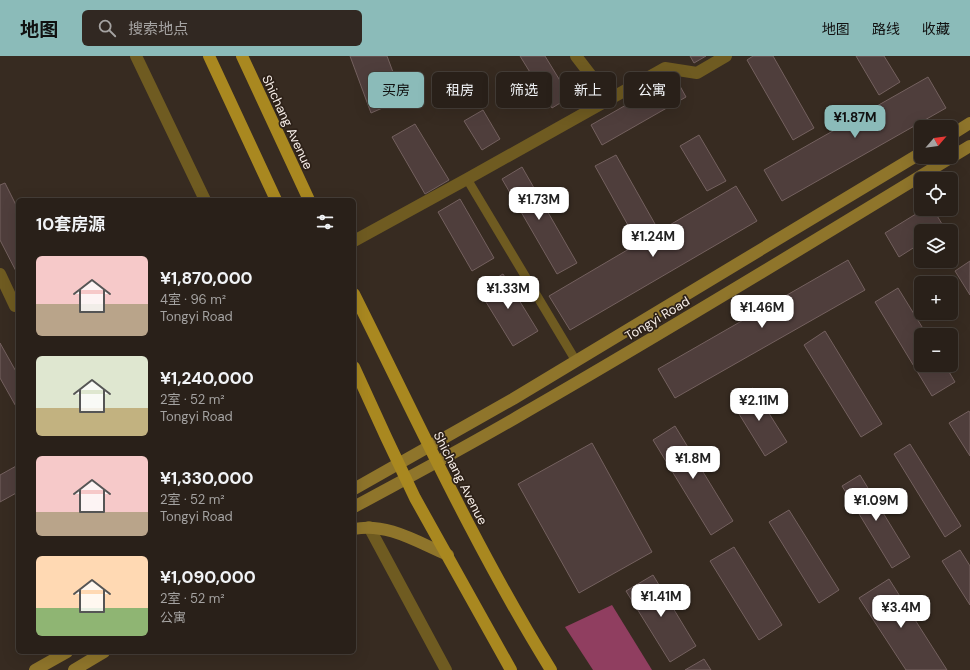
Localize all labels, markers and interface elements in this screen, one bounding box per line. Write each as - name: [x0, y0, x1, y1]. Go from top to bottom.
- search box: [82, 10, 362, 46]
- text: 地图: [20, 17, 58, 42]
- icon: search: [96, 17, 118, 39]
- text: 搜索地点: [128, 19, 188, 39]
- text: 地图: [822, 20, 850, 38]
- text: 路线: [872, 20, 900, 38]
- text: 收藏: [922, 20, 950, 38]
- street label: Shichang Avenue: [258, 72, 317, 172]
- chip: 买房: [368, 72, 424, 108]
- chip: 租房: [432, 72, 488, 108]
- chip: 筛选: [496, 72, 552, 108]
- chip: 新上: [560, 72, 616, 108]
- chip: 公寓: [624, 72, 680, 108]
- pin: ¥1.87M: [822, 105, 888, 139]
- text: ¥1.87M: [833, 109, 877, 126]
- north arrow: [914, 120, 958, 164]
- map controls: [914, 120, 958, 372]
- button: locate: [914, 172, 958, 216]
- pin: ¥1.73M: [506, 187, 572, 221]
- text: ¥1.73M: [518, 191, 560, 208]
- icon: filters: [314, 211, 336, 233]
- text: 10套房源: [36, 213, 105, 235]
- pin: ¥1.24M: [620, 224, 686, 258]
- button: layers: [914, 224, 958, 268]
- text: ¥1.24M: [631, 228, 675, 245]
- text: ¥1,870,000: [160, 267, 253, 289]
- icon: home: [68, 272, 116, 320]
- pin: ¥1.33M: [475, 276, 541, 310]
- button: +: [914, 276, 958, 320]
- text: ¥1.33M: [486, 280, 530, 297]
- text: 4室 · 96 m²: [160, 291, 226, 308]
- street label: Tongyi Road: [622, 292, 693, 344]
- pin: ¥1.46M: [729, 295, 795, 329]
- text: ¥1.46M: [740, 299, 784, 316]
- text: Tongyi Road: [160, 308, 233, 325]
- button: −: [914, 328, 958, 372]
- text: ¥1,240,000: [160, 367, 254, 389]
- icon: home: [68, 372, 116, 420]
- pin: ¥2.11M: [726, 388, 792, 422]
- text: 2室 · 52 m²: [160, 391, 225, 408]
- text: ¥2.11M: [739, 392, 779, 409]
- text: Tongyi Road: [160, 408, 233, 425]
- street label: Shichang Avenue: [430, 429, 491, 528]
- pin: ¥1.8M: [665, 446, 721, 480]
- text: ¥1.8M: [675, 450, 711, 467]
- text: ¥1,330,000: [160, 467, 253, 489]
- icon: home: [68, 472, 116, 520]
- pin: ¥1.09M: [843, 488, 909, 522]
- text: 2室 · 52 m²: [160, 491, 225, 508]
- text: ¥1.09M: [854, 492, 898, 509]
- text: Tongyi Road: [160, 508, 233, 525]
- text: ¥1,090,000: [160, 566, 256, 588]
- icon: home: [68, 572, 116, 620]
- pin: ¥1.41M: [628, 584, 694, 618]
- text: ¥1.41M: [640, 588, 682, 605]
- text: 2室 · 52 m²: [160, 590, 225, 607]
- pin: ¥3.4M: [873, 595, 929, 629]
- text: ¥3.4M: [881, 599, 921, 616]
- text: 公寓: [160, 609, 186, 626]

